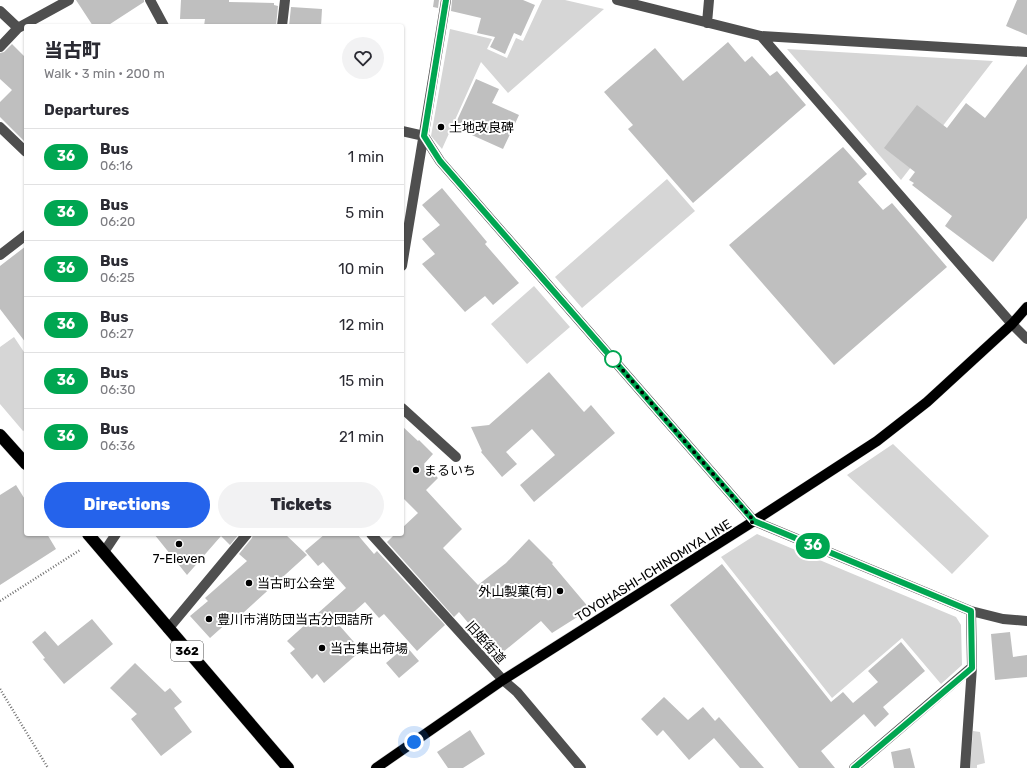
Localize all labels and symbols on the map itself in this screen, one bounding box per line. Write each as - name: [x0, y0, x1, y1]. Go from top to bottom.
- place label: 土地改良碑: [449, 120, 514, 135]
- marker: 土地改良碑: [436, 122, 446, 132]
- unlabelled marker: [604, 350, 622, 368]
- place label: まるいち: [424, 463, 476, 478]
- marker: まるいち: [411, 465, 421, 475]
- street label: TOYOHASHI-ICHINOMIYA LINE: [573, 516, 734, 625]
- line badge: 36: [795, 533, 831, 559]
- marker: 7-Eleven: [174, 539, 184, 549]
- place label: 7-Eleven: [153, 551, 205, 566]
- place label: 当古町公会堂: [257, 576, 335, 591]
- marker: 当古町公会堂: [244, 578, 254, 588]
- place label: 外山製菓(有): [478, 584, 552, 599]
- marker: 外山製菓(有): [555, 586, 565, 596]
- place label: 豊川市消防団当古分団詰所: [217, 612, 373, 627]
- marker: 豊川市消防団当古分団詰所: [204, 614, 214, 624]
- street label: 旧姫街道: [463, 618, 509, 667]
- road number: 362: [171, 641, 203, 661]
- place label: 当古集出荷場: [330, 641, 408, 656]
- marker: 当古集出荷場: [317, 643, 327, 653]
- your location: [404, 732, 424, 752]

